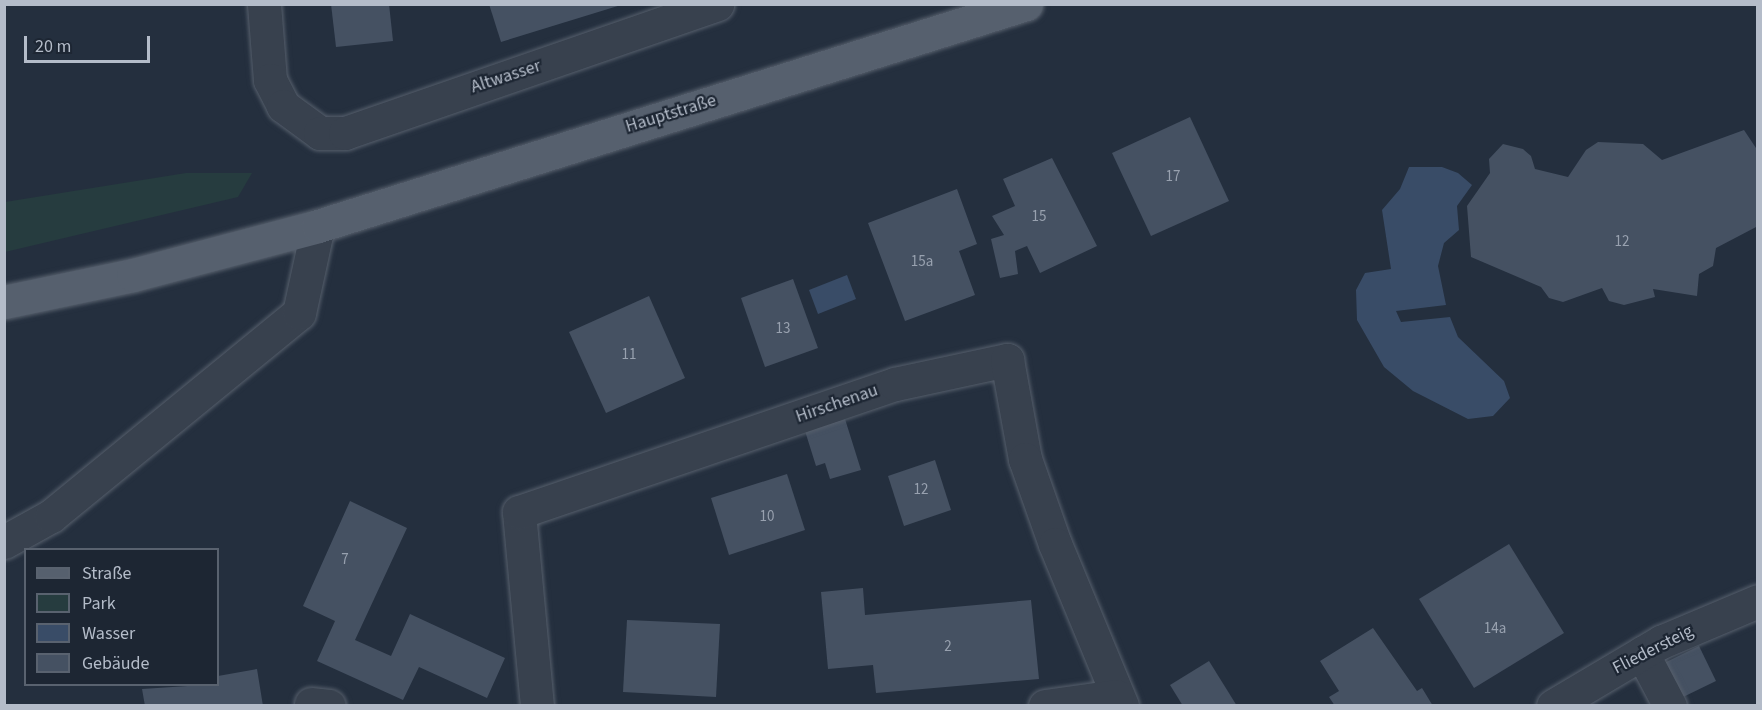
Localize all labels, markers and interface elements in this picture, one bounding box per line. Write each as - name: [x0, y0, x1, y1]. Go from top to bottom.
- scale bar: [27, 24, 153, 62]
- text: 20 m: [35, 34, 71, 59]
- street label: Altwasser: [468, 56, 544, 98]
- street label: Hauptstraße: [623, 90, 719, 138]
- house number: 17: [1166, 168, 1180, 186]
- house number: 15: [1032, 208, 1046, 226]
- house number: 12: [1615, 233, 1629, 251]
- house number: 15a: [911, 253, 933, 271]
- house number: 13: [776, 320, 790, 338]
- house number: 11: [622, 346, 636, 364]
- street label: Hirschenau: [793, 380, 881, 428]
- house number: 12: [914, 481, 928, 499]
- house number: 10: [760, 508, 774, 526]
- legend: [24, 548, 219, 686]
- house number: 7: [341, 551, 349, 569]
- text: Straße: [82, 561, 131, 586]
- text: Park: [82, 591, 116, 616]
- house number: 14a: [1484, 620, 1506, 638]
- text: Wasser: [82, 621, 135, 646]
- street label: Fliedersteig: [1609, 621, 1697, 679]
- house number: 2: [944, 638, 952, 656]
- text: Gebäude: [82, 651, 150, 676]

